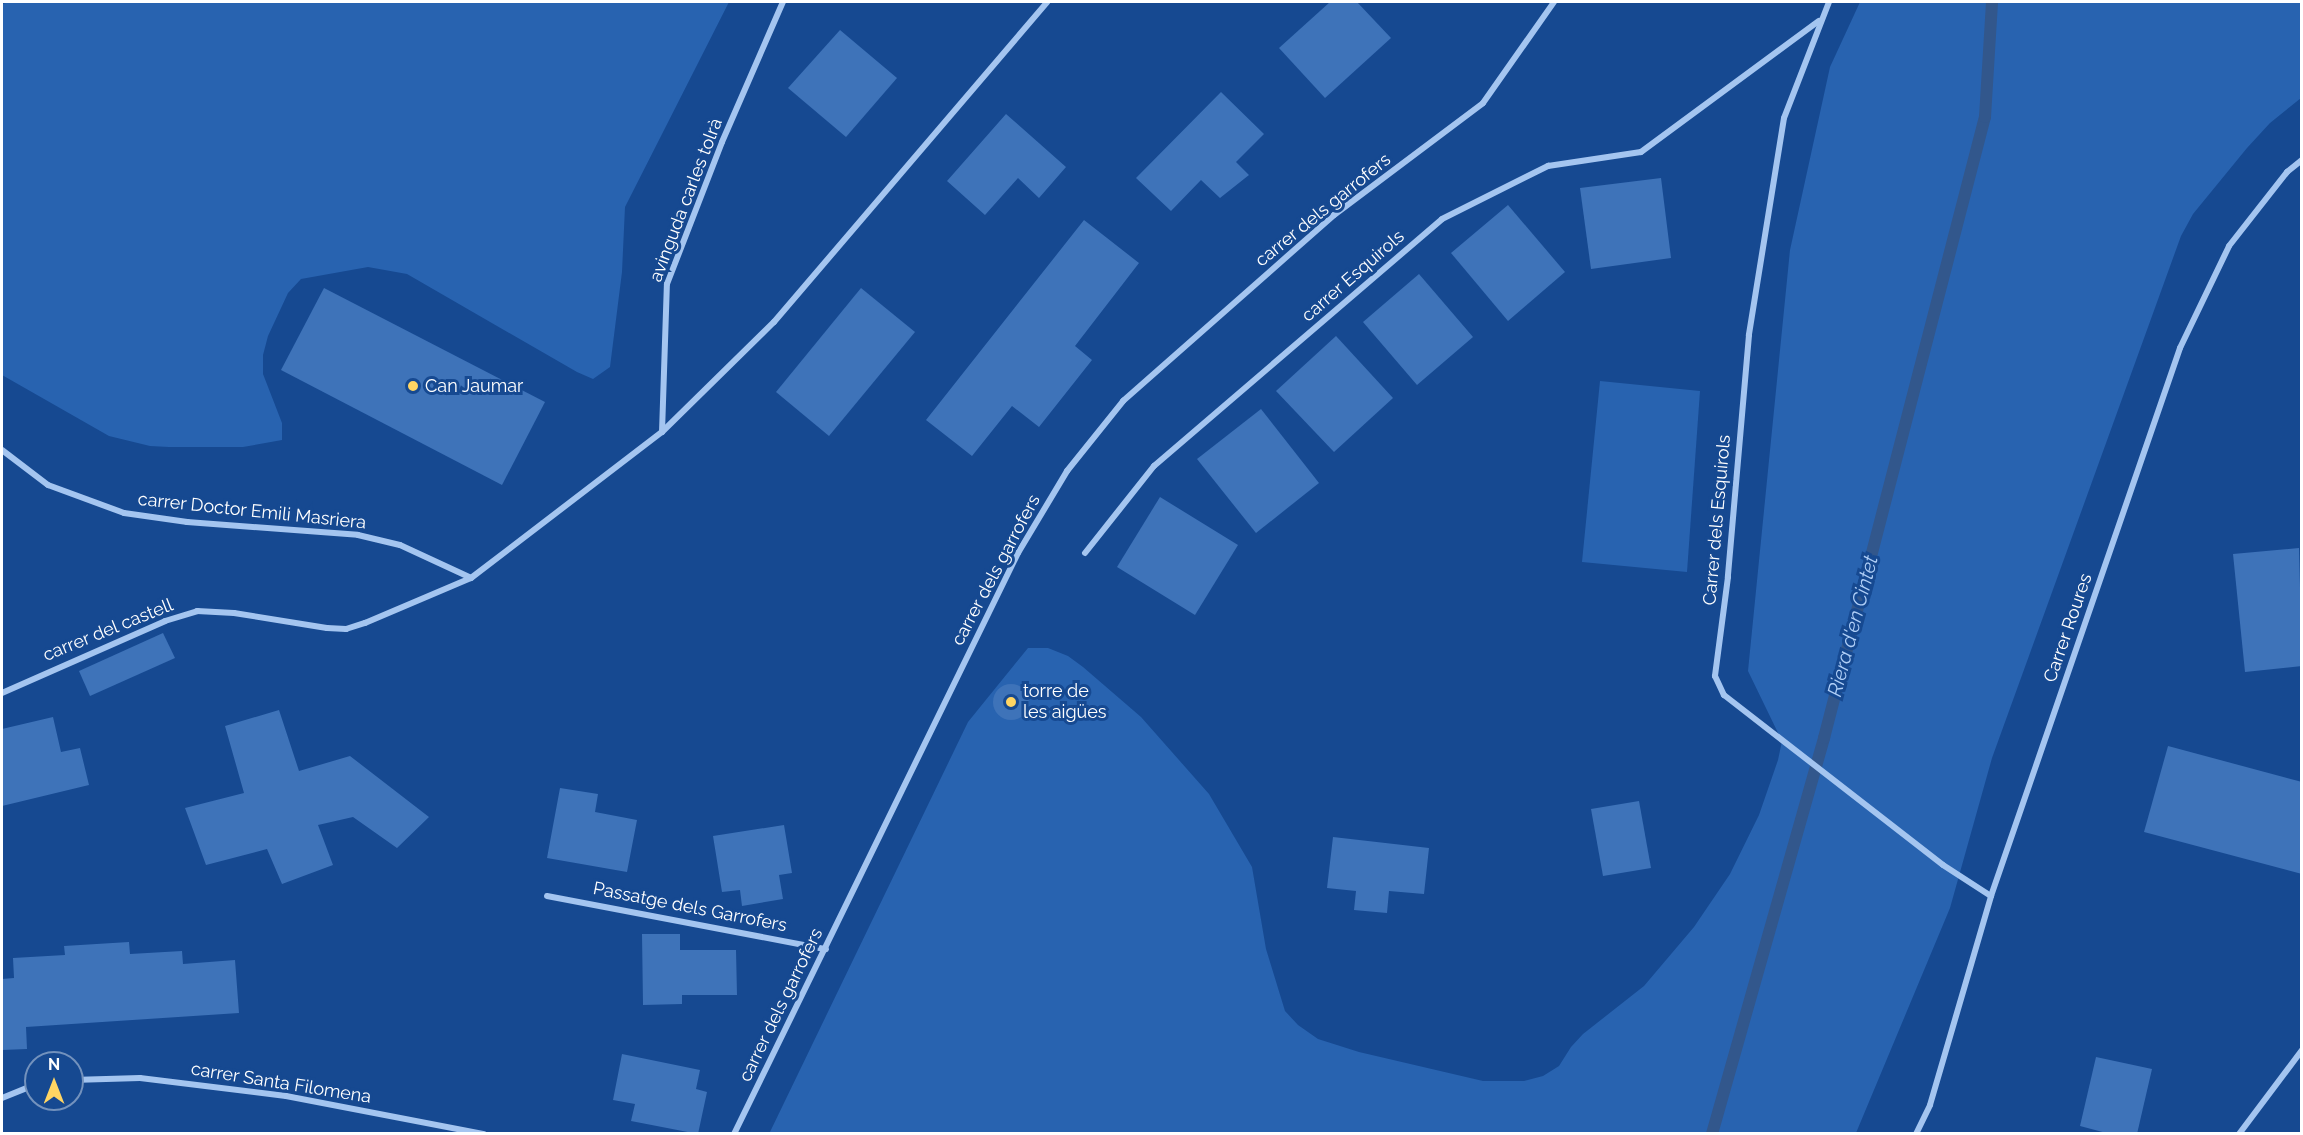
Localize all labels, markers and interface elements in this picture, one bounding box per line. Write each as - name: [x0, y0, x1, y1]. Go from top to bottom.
- street label: avinguda carles tolrà: [645, 115, 727, 285]
- street label: carrer dels garrofers: [1251, 149, 1395, 271]
- street label: carrer Esquirols: [1297, 225, 1409, 327]
- place label: Can Jaumar: [425, 375, 524, 397]
- marker: Can Jaumar: [406, 379, 420, 393]
- street label: Carrer dels Esquirols: [1699, 434, 1735, 606]
- street label: carrer Doctor Emili Masriera: [136, 488, 368, 534]
- street label: carrer dels garrofers: [947, 491, 1045, 649]
- water label: Riera d'en Cintet: [1823, 553, 1883, 699]
- street label: Carrer Roures: [2039, 571, 2097, 685]
- street label: carrer del castell: [39, 594, 177, 666]
- place label: torre de les aigües: [1023, 681, 1107, 724]
- marker: torre de les aigües: [1004, 695, 1018, 709]
- street label: Passatge dels Garrofers: [591, 878, 789, 936]
- street label: carrer dels garrofers: [734, 925, 828, 1085]
- north arrow: [24, 1051, 84, 1111]
- text: N: [48, 1055, 60, 1074]
- street label: carrer Santa Filomena: [189, 1058, 373, 1108]

